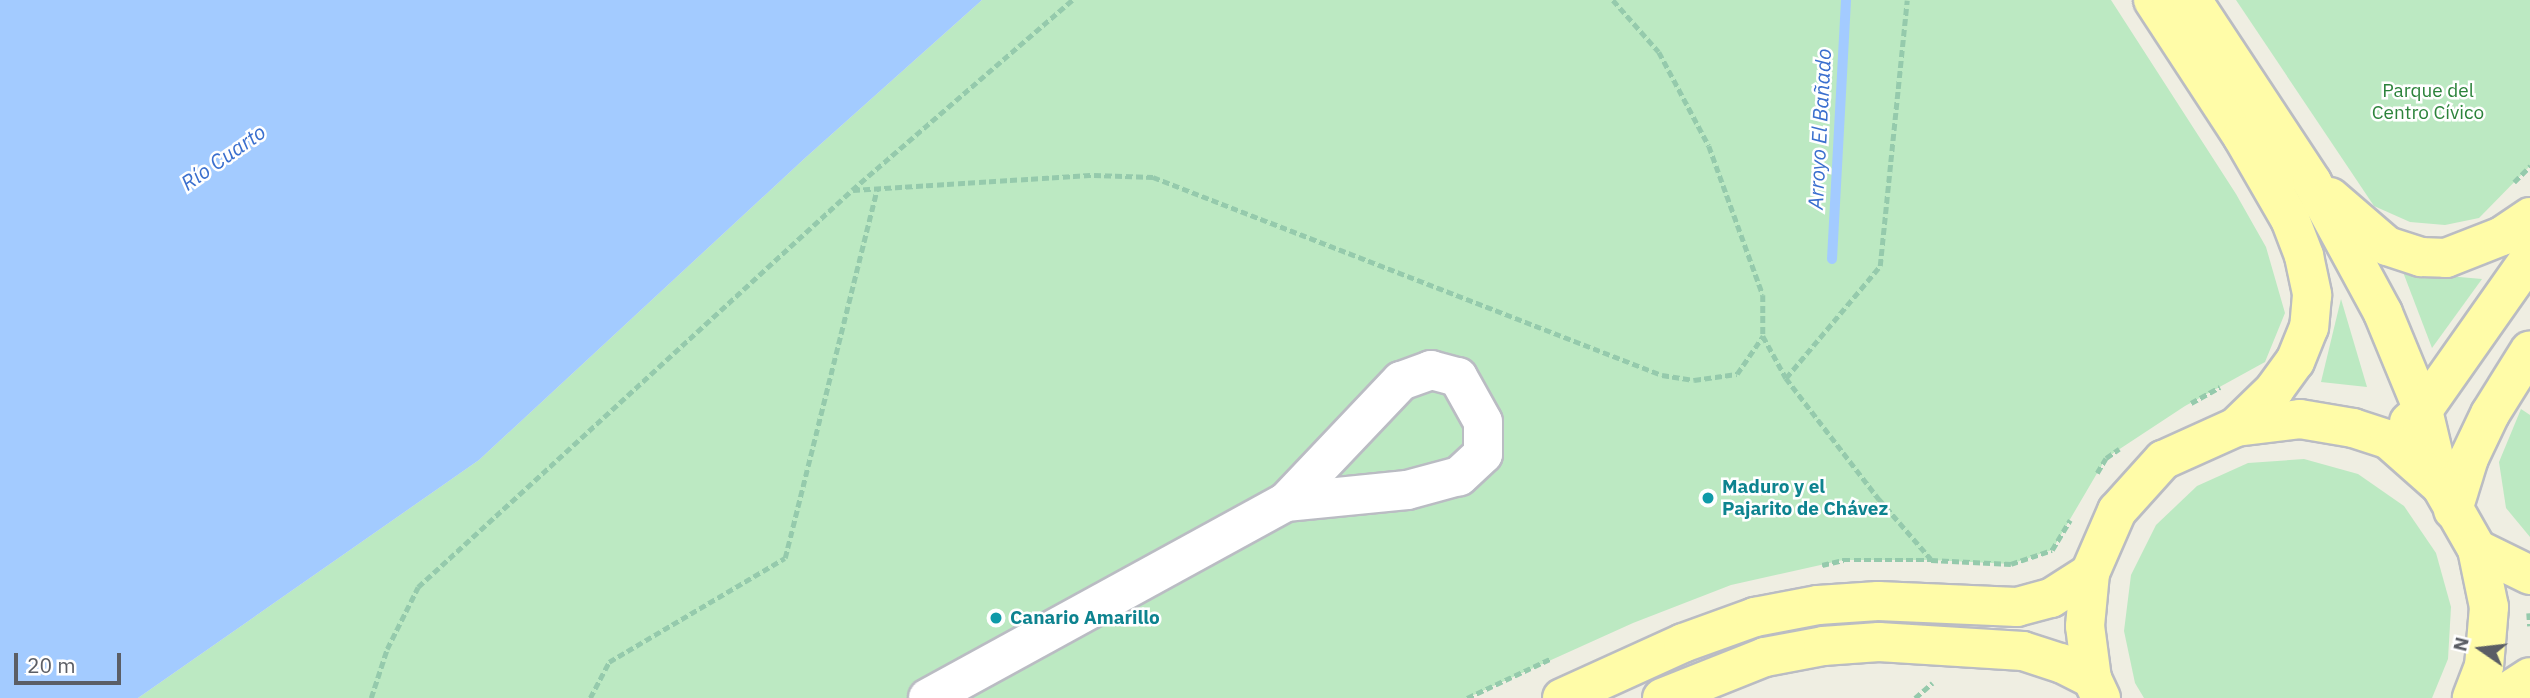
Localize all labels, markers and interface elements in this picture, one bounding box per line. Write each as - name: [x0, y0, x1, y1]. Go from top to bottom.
- water label: Arroyo El Bañado: [1802, 48, 1836, 210]
- park label: Parque del Centro Cívico: [2372, 80, 2484, 124]
- water label: Río Cuarto: [176, 119, 270, 195]
- place label: Maduro y el Pajarito de Chávez: [1722, 476, 1888, 520]
- marker: Maduro y el Pajarito de Chávez: [1700, 490, 1716, 506]
- place label: Canario Amarillo: [1010, 607, 1160, 629]
- marker: Canario Amarillo: [988, 610, 1004, 626]
- north arrow: [2446, 614, 2516, 684]
- text: N: [2447, 634, 2474, 654]
- scale bar: [18, 638, 124, 682]
- text: 20 m: [27, 651, 76, 679]

